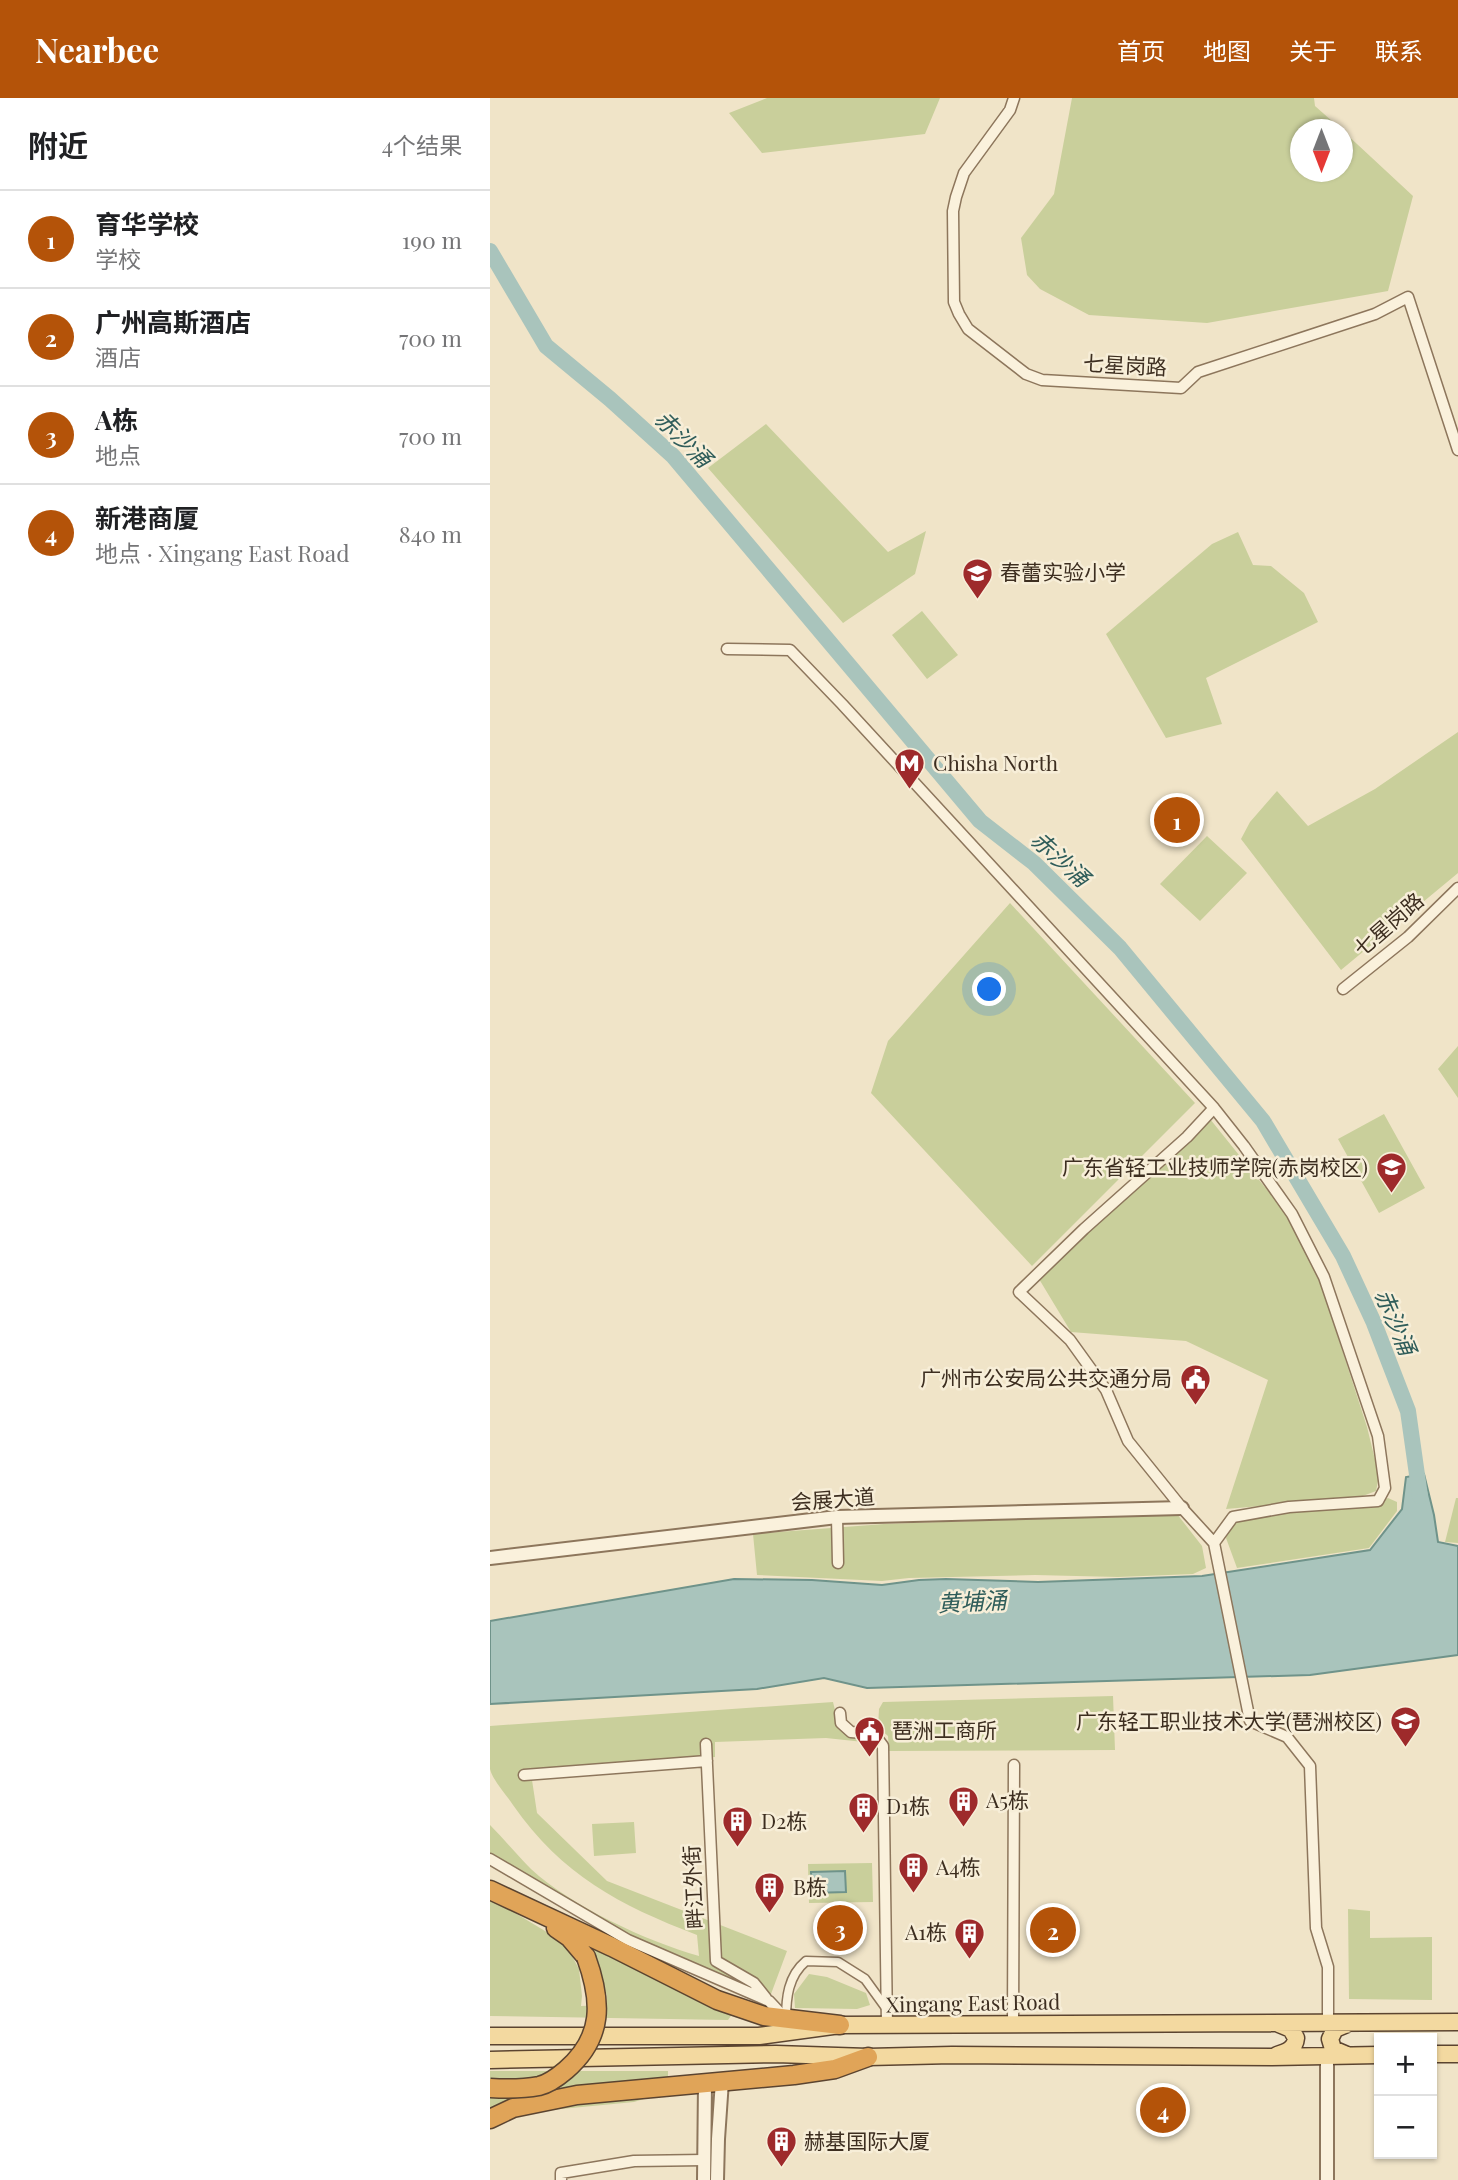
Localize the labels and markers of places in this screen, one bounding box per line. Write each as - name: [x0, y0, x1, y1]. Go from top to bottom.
- school or university icon: 春蕾实验小学: [960, 556, 994, 600]
- place label: 春蕾实验小学: [1000, 557, 1126, 585]
- metro station icon: Chisha North: [893, 747, 927, 791]
- place label: Chisha North: [933, 748, 1059, 776]
- pin: 1: [1154, 794, 1200, 846]
- school or university icon: 广东省轻工业技师学院(赤岗校区): [1374, 1151, 1408, 1195]
- place label: 广东省轻工业技师学院(赤岗校区): [1062, 1152, 1368, 1180]
- public building icon: 广州市公安局公共交通分局: [1178, 1362, 1212, 1406]
- place label: 广州市公安局公共交通分局: [920, 1363, 1172, 1391]
- school or university icon: 广东轻工职业技术大学(琶洲校区): [1388, 1705, 1422, 1749]
- place label: 广东轻工职业技术大学(琶洲校区): [1076, 1706, 1382, 1734]
- public building icon: 琶洲工商所: [852, 1714, 886, 1758]
- place label: 琶洲工商所: [892, 1715, 997, 1743]
- building icon: A5栋: [946, 1784, 980, 1828]
- place label: A5栋: [985, 1785, 1029, 1813]
- building icon: D1栋: [846, 1790, 880, 1834]
- place label: D1栋: [886, 1791, 930, 1819]
- building icon: D2栋: [721, 1805, 755, 1849]
- place label: D2栋: [761, 1806, 807, 1834]
- building icon: A4栋: [896, 1851, 930, 1895]
- place label: A4栋: [935, 1852, 981, 1880]
- building icon: B栋: [753, 1871, 787, 1915]
- place label: B栋: [793, 1872, 827, 1900]
- pin: 3: [817, 1902, 863, 1954]
- pin: 2: [1030, 1904, 1076, 1956]
- building icon: A1栋: [953, 1916, 987, 1960]
- place label: A1栋: [904, 1917, 947, 1945]
- pin: 4: [1140, 2084, 1186, 2136]
- building icon: 赫基国际大厦: [764, 2125, 798, 2169]
- place label: 赫基国际大厦: [804, 2126, 930, 2154]

